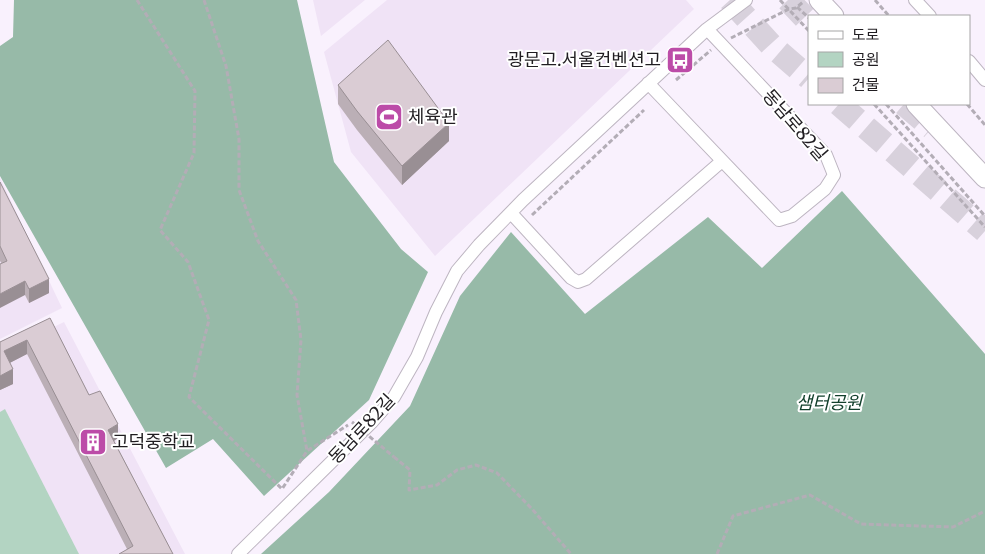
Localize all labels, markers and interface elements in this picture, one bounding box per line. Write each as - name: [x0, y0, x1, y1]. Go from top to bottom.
- legend: [808, 15, 970, 105]
- text: 도로: [852, 25, 880, 44]
- bus stop icon: 광문고.서울컨벤션고: [665, 45, 695, 75]
- place label: 광문고.서울컨벤션고: [507, 48, 661, 71]
- text: 공원: [852, 50, 880, 69]
- text: 건물: [852, 75, 880, 94]
- street label: 동남로82길: [758, 84, 833, 165]
- sports icon: 체육관: [374, 102, 404, 132]
- place label: 체육관: [408, 105, 458, 128]
- street label: 동남로82길: [323, 389, 400, 468]
- park label: 샘터공원: [796, 391, 864, 414]
- building icon: 고덕중학교: [78, 427, 108, 457]
- place label: 고덕중학교: [112, 430, 195, 453]

